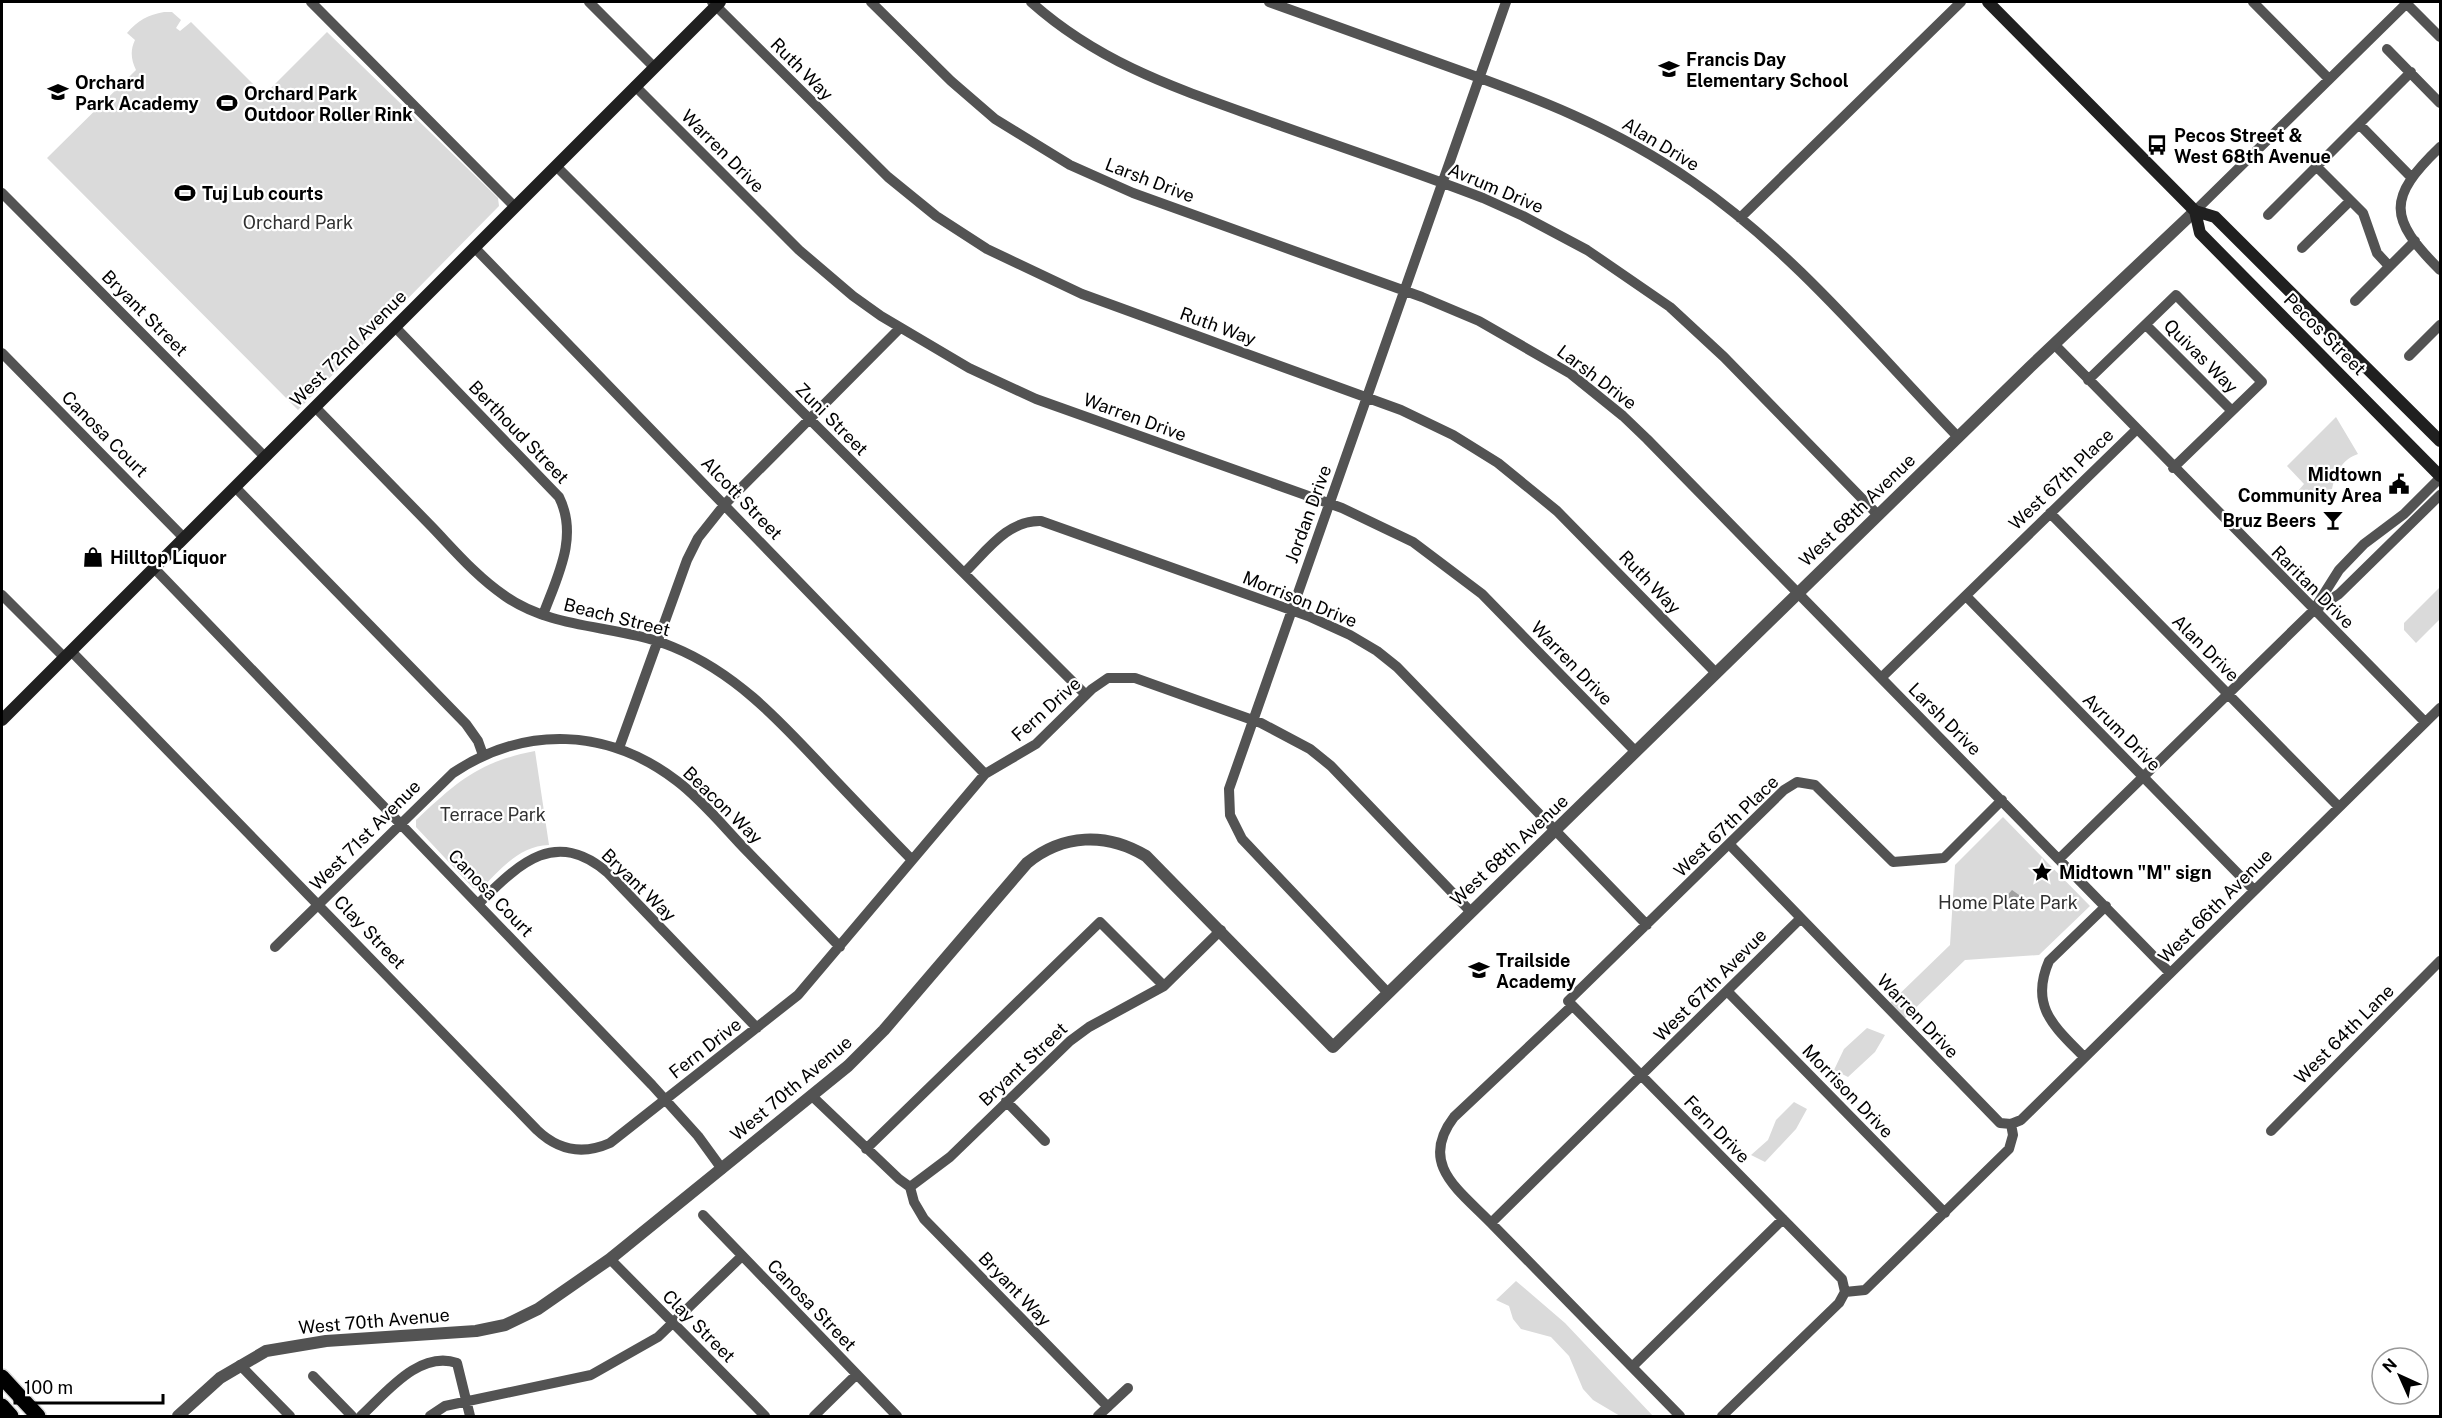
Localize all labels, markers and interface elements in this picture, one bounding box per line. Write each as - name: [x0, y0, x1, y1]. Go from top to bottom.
- street label: Ruth Way: [766, 33, 838, 105]
- place label: Francis Day Elementary School: [1686, 49, 1849, 91]
- school or university icon: Francis Day Elementary School: [1657, 57, 1681, 81]
- place label: Orchard Park Academy: [75, 72, 199, 114]
- school or university icon: Orchard Park Academy: [46, 80, 70, 104]
- place label: Orchard Park Outdoor Roller Rink: [244, 83, 413, 125]
- sports icon: Orchard Park Outdoor Roller Rink: [215, 91, 239, 115]
- street label: Warren Drive: [677, 105, 769, 197]
- street label: Alan Drive: [1619, 113, 1703, 175]
- place label: Pecos Street & West 68th Avenue: [2174, 125, 2331, 167]
- bus stop icon: Pecos Street & West 68th Avenue: [2145, 133, 2169, 157]
- street label: Larsh Drive: [1102, 153, 1198, 207]
- street label: Avrum Drive: [1445, 159, 1547, 217]
- sports icon: Tuj Lub courts: [173, 181, 197, 205]
- place label: Tuj Lub courts: [202, 183, 323, 204]
- park label: Orchard Park: [243, 212, 353, 233]
- street label: Bryant Street: [98, 266, 192, 360]
- street label: West 72nd Avenue: [286, 286, 410, 410]
- street label: Pecos Street: [2280, 289, 2370, 379]
- street label: Ruth Way: [1177, 303, 1259, 350]
- street label: Quivas Way: [2160, 315, 2243, 398]
- street label: Larsh Drive: [1553, 340, 1641, 414]
- street label: Berthoud Street: [465, 376, 573, 488]
- street label: Zuni Street: [791, 378, 873, 460]
- street label: Canosa Court: [58, 387, 152, 481]
- street label: Warren Drive: [1081, 389, 1189, 445]
- street label: West 67th Place: [2004, 424, 2118, 534]
- street label: West 68th Avenue: [1795, 449, 1919, 571]
- street label: Alcott Street: [697, 452, 787, 544]
- street label: Jordan Drive: [1281, 462, 1335, 566]
- place label: Midtown Community Area: [2238, 464, 2382, 506]
- public building icon: Midtown Community Area: [2387, 472, 2411, 496]
- bar icon: Bruz Beers: [2321, 508, 2345, 532]
- place label: Bruz Beers: [2222, 510, 2316, 531]
- street label: Raritan Drive: [2267, 541, 2359, 633]
- shop icon: Hilltop Liquor: [81, 545, 105, 569]
- street label: Ruth Way: [1615, 546, 1685, 618]
- place label: Hilltop Liquor: [110, 547, 227, 568]
- street label: Morrison Drive: [1240, 566, 1360, 632]
- street label: Beach Street: [561, 594, 673, 640]
- street label: Alan Drive: [2168, 610, 2244, 686]
- street label: Warren Drive: [1527, 617, 1617, 709]
- street label: Fern Drive: [1007, 673, 1085, 745]
- street label: Larsh Drive: [1904, 678, 1986, 760]
- street label: Avrum Drive: [2079, 689, 2165, 775]
- street label: Beacon Way: [679, 762, 767, 848]
- street label: West 67th Place: [1669, 771, 1783, 881]
- street label: West 71st Avenue: [305, 775, 425, 895]
- street label: West 68th Avenue: [1446, 790, 1572, 910]
- park label: Terrace Park: [440, 804, 546, 825]
- street label: Bryant Way: [597, 844, 681, 926]
- street label: Canosa Court: [444, 845, 538, 941]
- street label: West 66th Avenue: [2154, 845, 2276, 967]
- place icon: Midtown "M" sign: [2030, 860, 2054, 884]
- place label: Midtown "M" sign: [2059, 862, 2212, 883]
- street label: Clay Street: [330, 891, 410, 973]
- park label: Home Plate Park: [1938, 892, 2078, 913]
- street label: West 67th Avevue: [1649, 924, 1771, 1046]
- place label: Trailside Academy: [1496, 950, 1576, 992]
- school or university icon: Trailside Academy: [1467, 958, 1491, 982]
- street label: Warren Drive: [1873, 970, 1963, 1062]
- street label: West 64th Lane: [2290, 980, 2398, 1088]
- street label: Fern Drive: [665, 1013, 745, 1083]
- street label: Bryant Street: [975, 1018, 1071, 1110]
- street label: West 70th Avenue: [726, 1031, 856, 1145]
- street label: Morrison Drive: [1798, 1040, 1898, 1142]
- street label: Fern Drive: [1680, 1091, 1754, 1167]
- street label: Bryant Way: [974, 1247, 1056, 1331]
- street label: Canosa Street: [763, 1255, 861, 1355]
- street label: Clay Street: [658, 1285, 740, 1367]
- street label: West 70th Avenue: [297, 1304, 451, 1338]
- north arrow: [2370, 1346, 2430, 1406]
- text: N: [2379, 1355, 2401, 1377]
- scale bar: [15, 1367, 164, 1405]
- text: 100 m: [24, 1377, 73, 1398]

